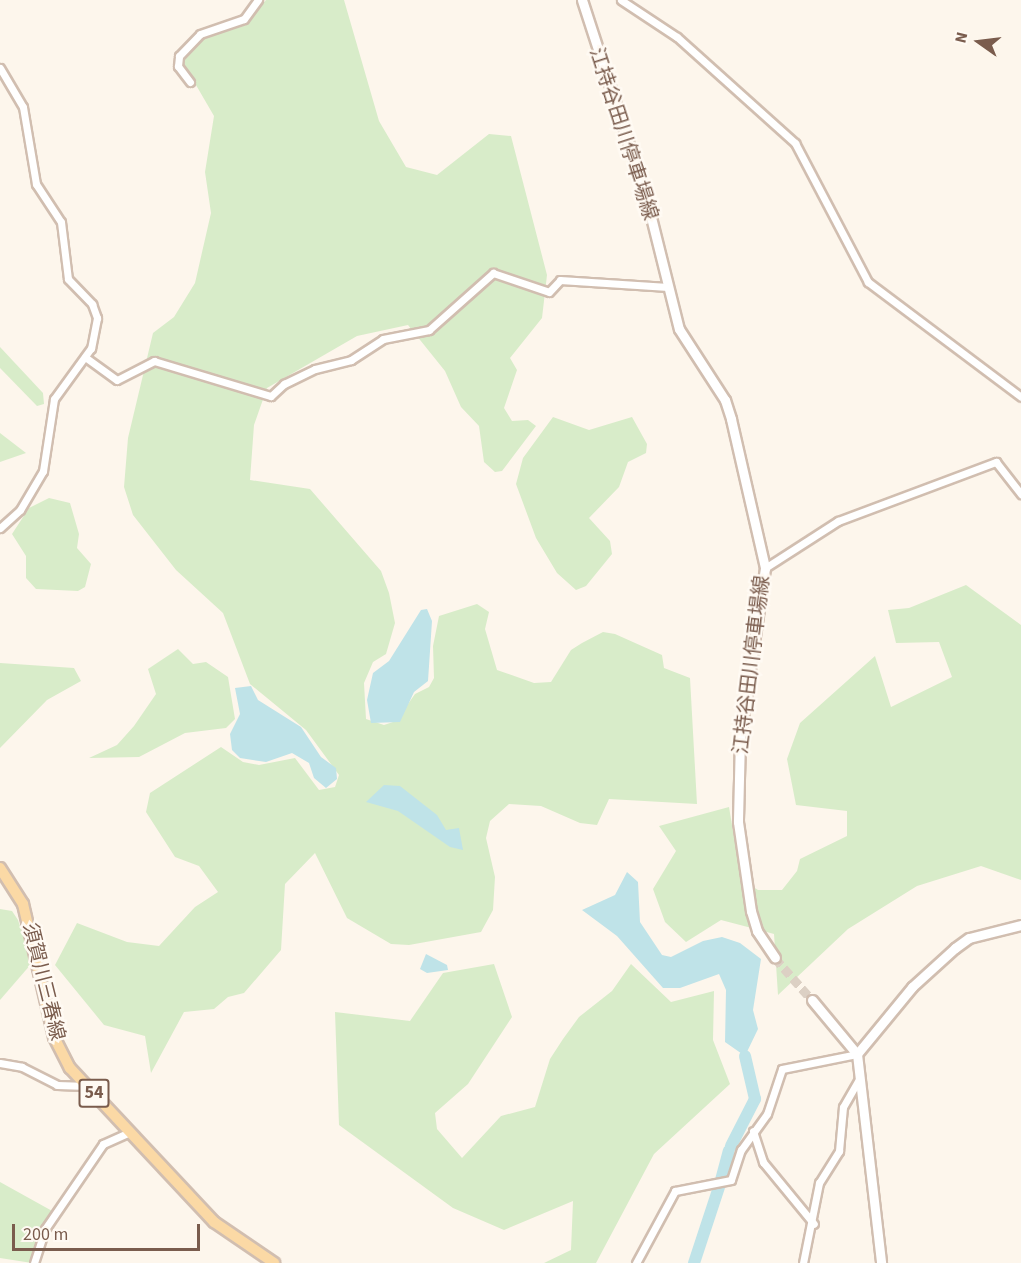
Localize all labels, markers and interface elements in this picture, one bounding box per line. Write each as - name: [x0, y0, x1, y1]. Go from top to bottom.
- north arrow: [949, 12, 1009, 72]
- text: N: [950, 30, 973, 45]
- street label: 江持谷田川停車場線: [584, 45, 662, 223]
- street label: 江持谷田川停車場線: [729, 574, 775, 756]
- street label: 須賀川三春線: [17, 921, 69, 1043]
- road number: 54: [78, 1078, 110, 1108]
- scale bar: [15, 1212, 202, 1250]
- text: 200 m: [23, 1222, 68, 1247]

